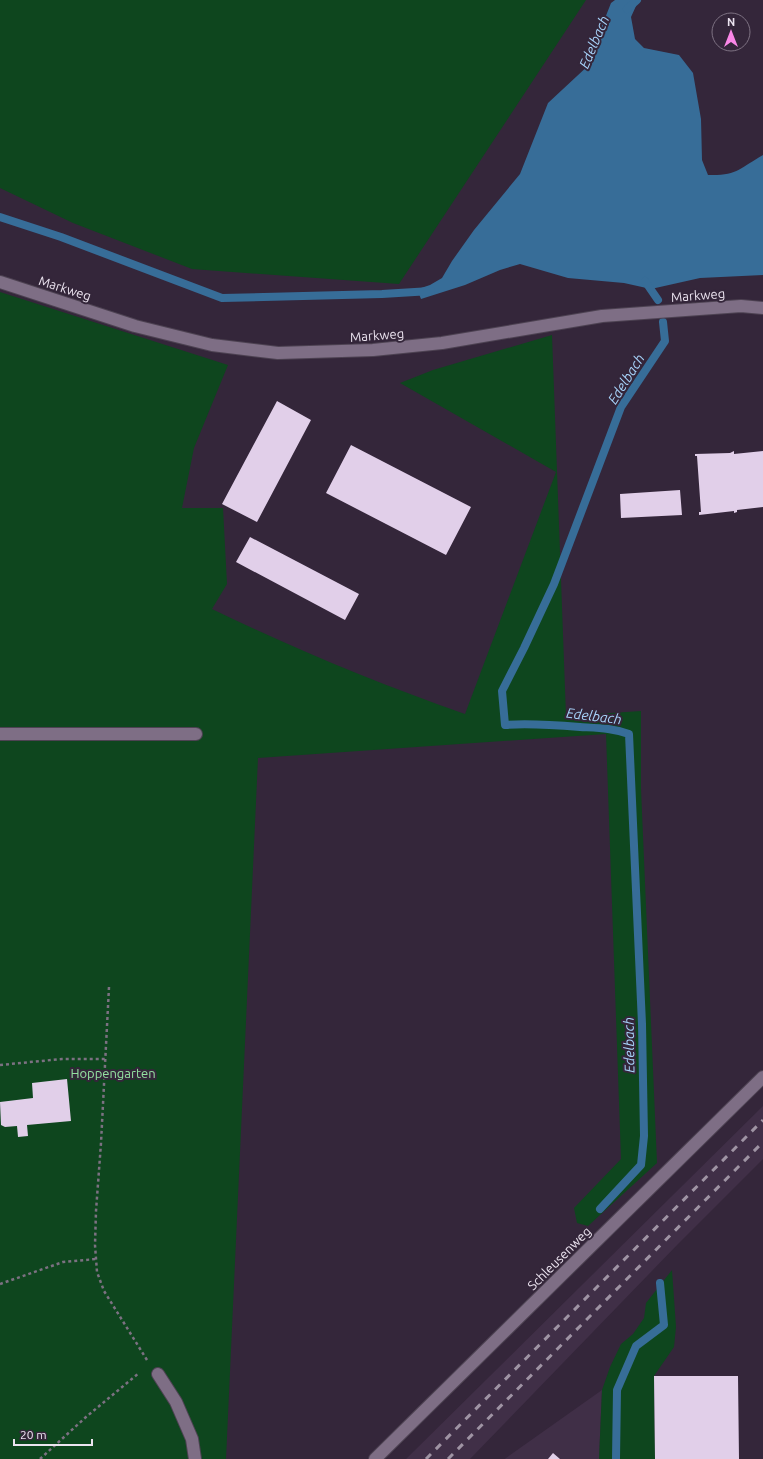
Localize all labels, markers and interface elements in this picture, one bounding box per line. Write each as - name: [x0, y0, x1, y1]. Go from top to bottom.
- north arrow: [711, 12, 751, 52]
- water label: Edelbach: [576, 13, 612, 71]
- text: N: [727, 16, 735, 28]
- street label: Markweg: [37, 273, 93, 303]
- street label: Markweg: [670, 286, 726, 304]
- street label: Markweg: [349, 326, 405, 344]
- water label: Edelbach: [604, 351, 648, 407]
- water label: Edelbach: [565, 705, 623, 727]
- water label: Edelbach: [621, 1017, 637, 1073]
- park label: Hoppengarten: [70, 1066, 156, 1080]
- street label: Schleusenweg: [525, 1224, 593, 1292]
- scale bar: [14, 1421, 92, 1447]
- text: 20 m: [20, 1428, 47, 1441]

